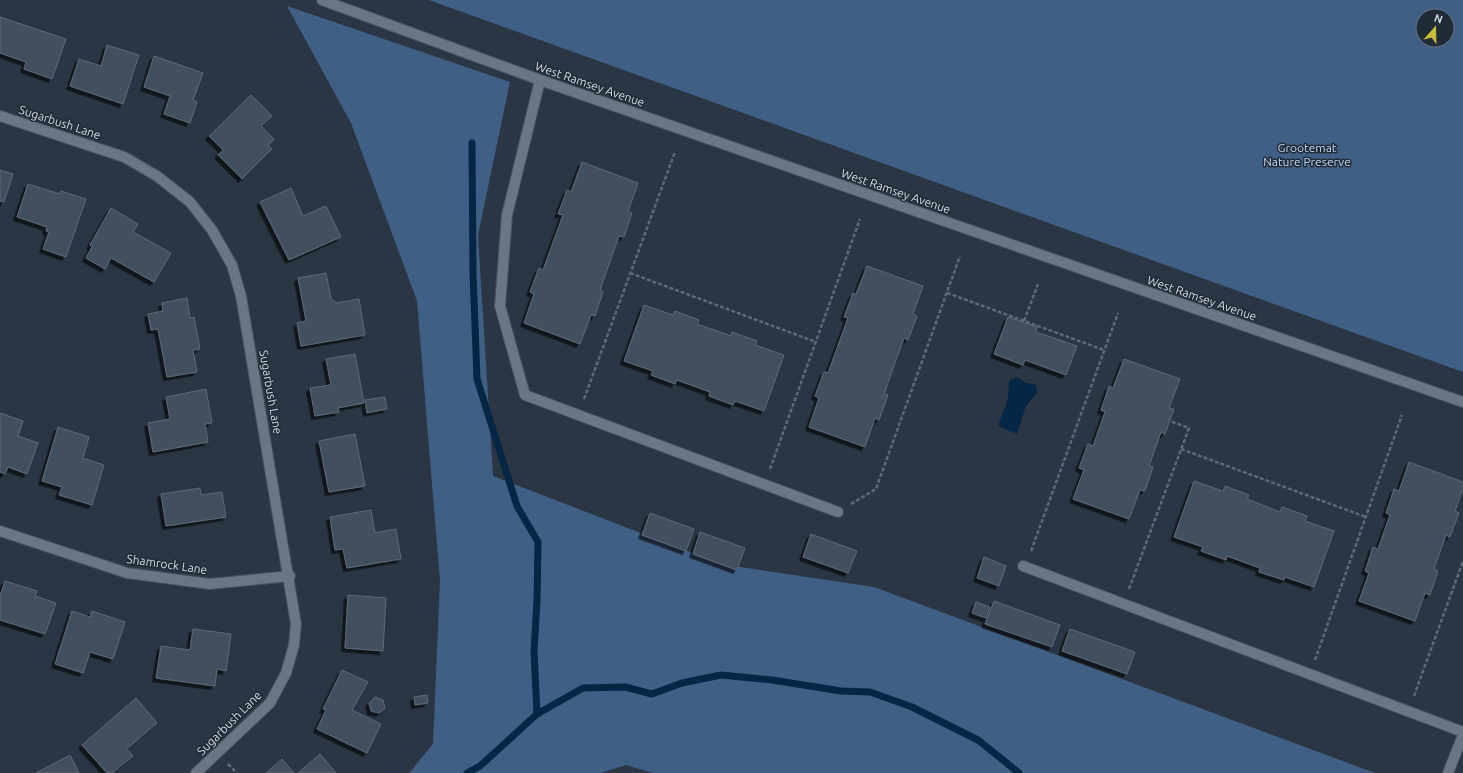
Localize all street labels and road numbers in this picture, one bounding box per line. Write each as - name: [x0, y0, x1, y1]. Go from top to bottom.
- street label: West Ramsey Avenue: [534, 59, 646, 109]
- street label: Sugarbush Lane: [17, 103, 103, 141]
- street label: West Ramsey Avenue: [840, 166, 952, 216]
- street label: West Ramsey Avenue: [1146, 273, 1258, 323]
- street label: Sugarbush Lane: [257, 349, 285, 435]
- street label: Shamrock Lane: [126, 552, 208, 576]
- street label: Sugarbush Lane: [194, 688, 264, 758]

